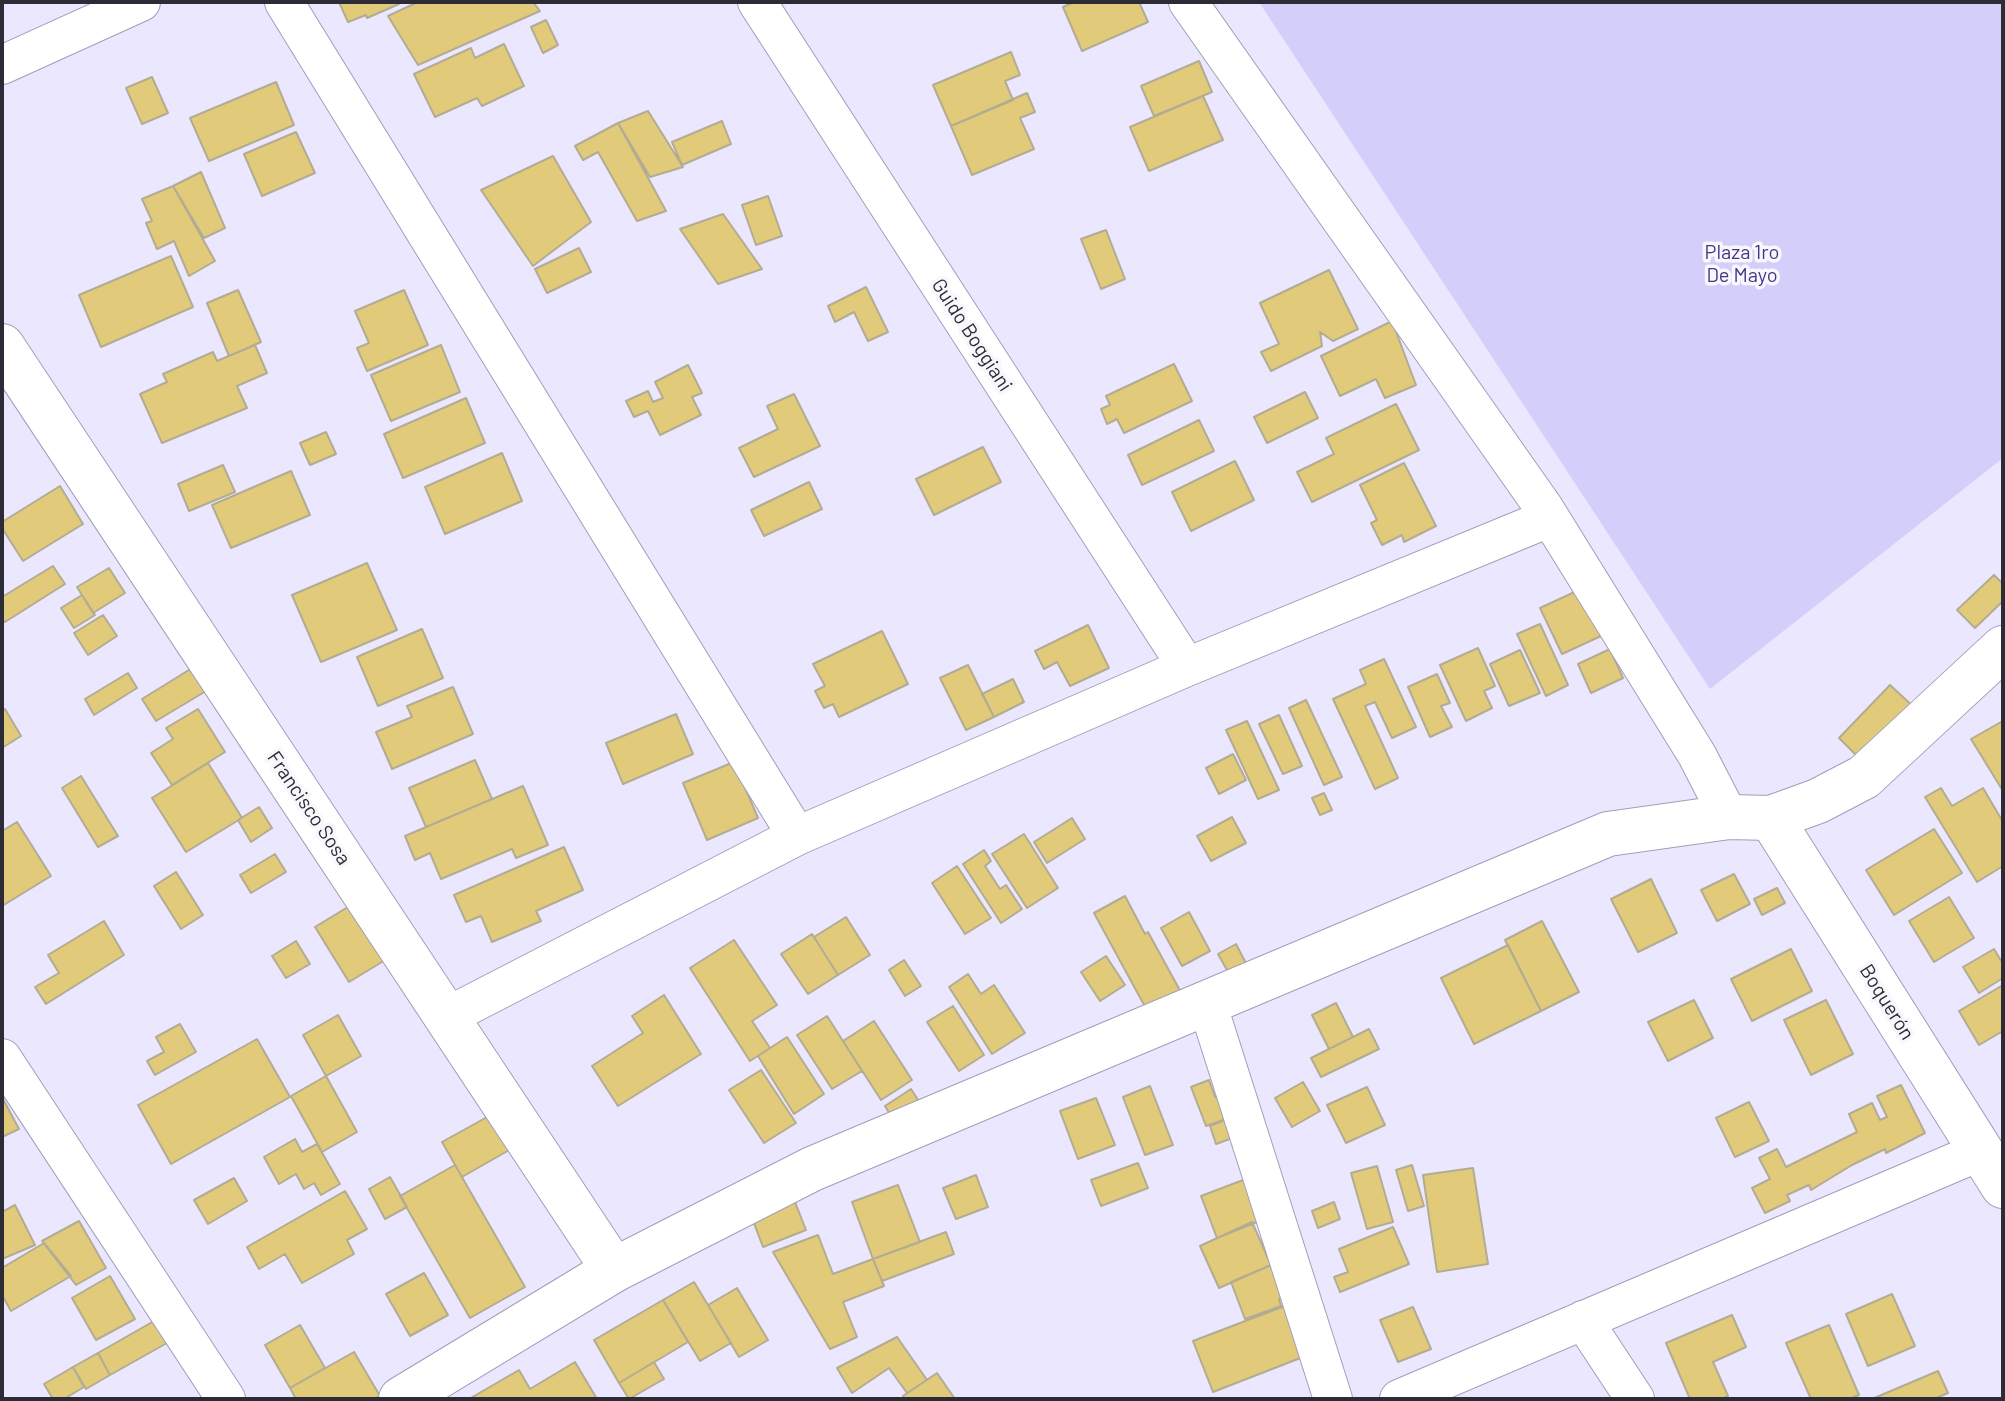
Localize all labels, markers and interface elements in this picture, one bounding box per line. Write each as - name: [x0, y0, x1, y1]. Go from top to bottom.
- park label: Plaza 1ro De Mayo: [1705, 240, 1779, 287]
- street label: Guido Boggiani: [927, 274, 1017, 396]
- street label: Francisco Sosa: [262, 747, 356, 869]
- street label: Boquerón: [1854, 960, 1920, 1044]

